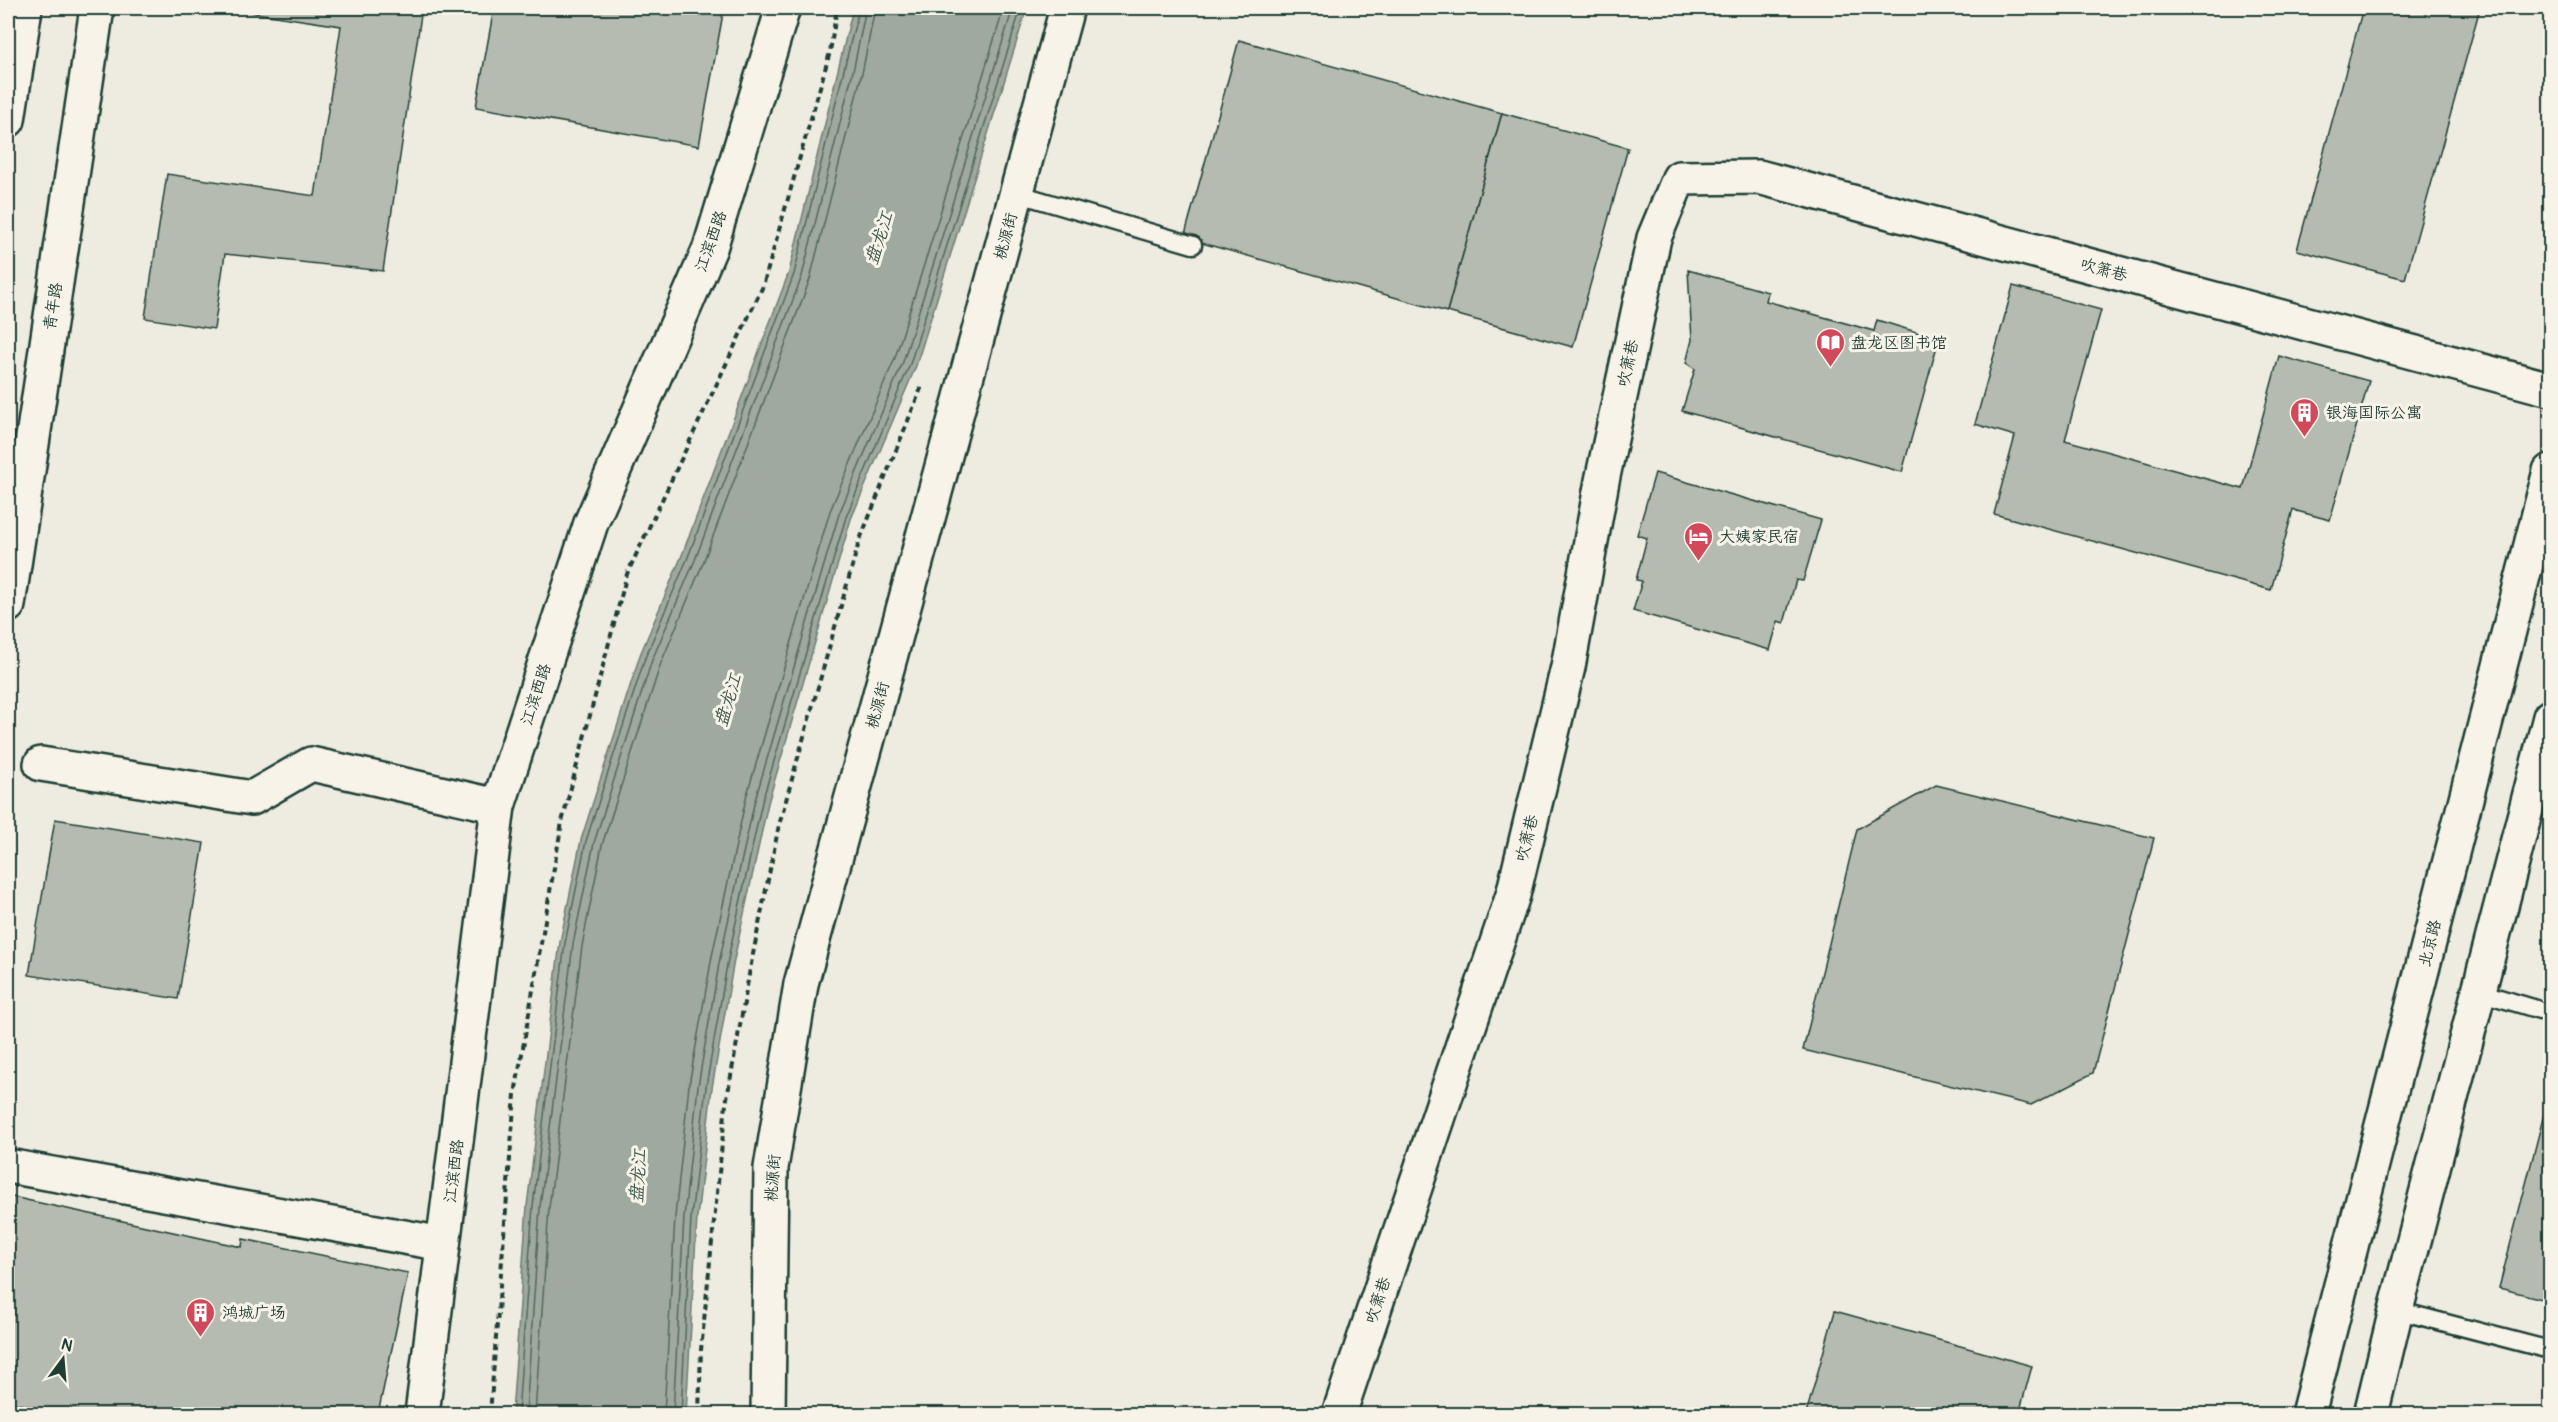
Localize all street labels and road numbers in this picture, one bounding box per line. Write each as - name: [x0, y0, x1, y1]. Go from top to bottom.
- street label: 江滨西路: [691, 208, 731, 275]
- street label: 桃源街: [990, 210, 1022, 262]
- street label: 吹箫巷: [2078, 254, 2130, 286]
- street label: 青年路: [39, 281, 67, 331]
- street label: 吹箫巷: [1613, 338, 1643, 389]
- street label: 江滨西路: [517, 661, 555, 728]
- street label: 桃源街: [862, 679, 894, 731]
- street label: 吹箫巷: [1511, 813, 1542, 864]
- street label: 北京路: [2414, 918, 2445, 969]
- street label: 江滨西路: [440, 1138, 468, 1204]
- street label: 桃源街: [761, 1153, 785, 1203]
- street label: 吹箫巷: [1361, 1274, 1395, 1326]

